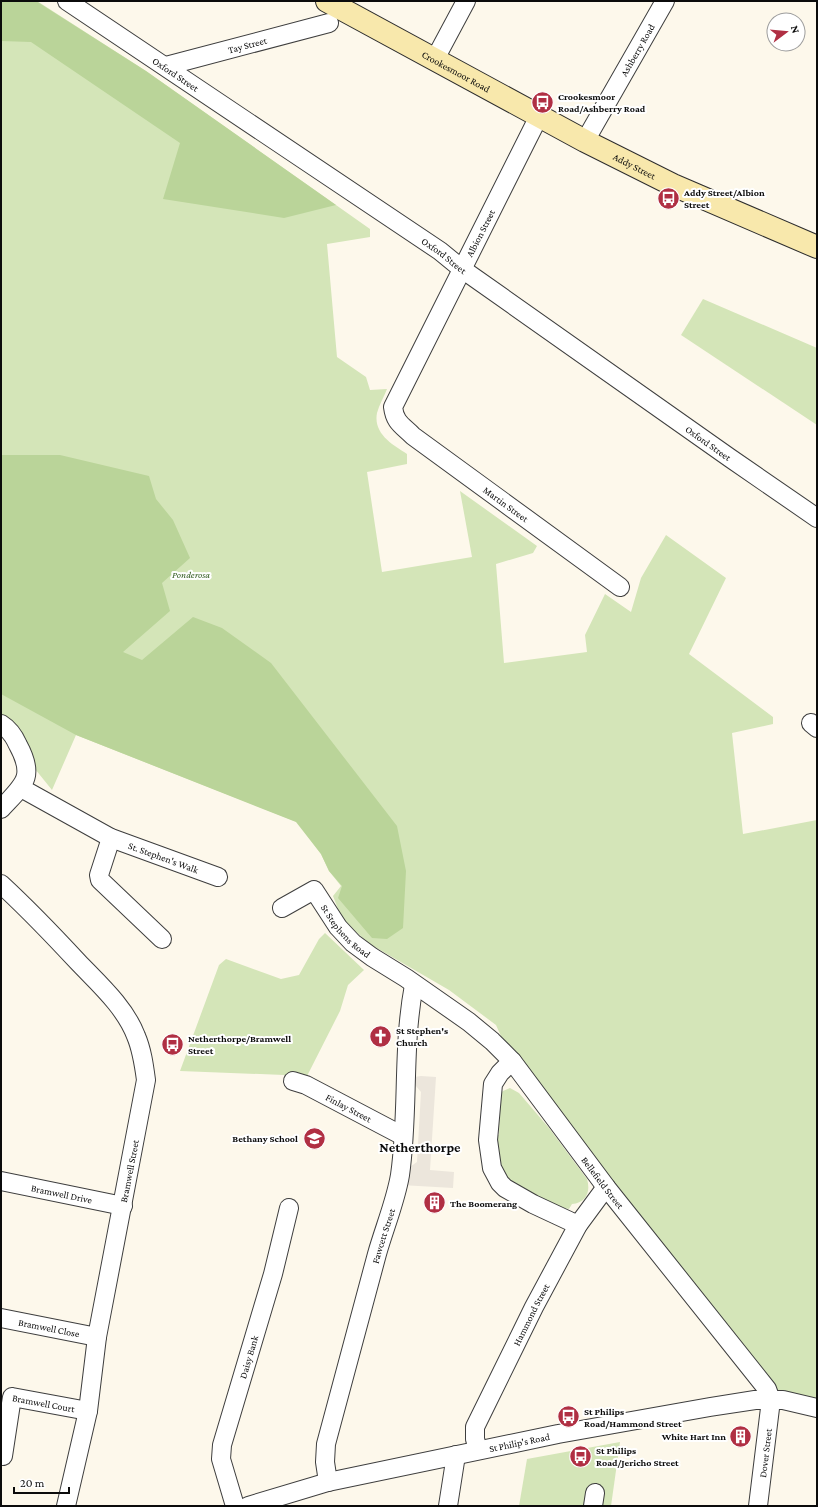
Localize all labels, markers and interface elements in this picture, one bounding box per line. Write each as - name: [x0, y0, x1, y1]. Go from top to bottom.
- north arrow: [766, 12, 806, 52]
- street label: Ashberry Road: [618, 21, 657, 78]
- text: N: [789, 24, 803, 35]
- street label: Tay Street: [227, 35, 269, 55]
- street label: Crookesmoor Road: [420, 49, 493, 95]
- street label: Oxford Street: [150, 55, 201, 94]
- bus stop icon: Crookesmoor Road/Ashberry Road: [529, 89, 555, 115]
- place label: Crookesmoor Road/Ashberry Road: [558, 91, 646, 114]
- street label: Addy Street: [611, 151, 658, 182]
- bus stop icon: Addy Street/Albion Street: [656, 185, 682, 211]
- place label: Addy Street/Albion Street: [683, 187, 765, 210]
- street label: Albion Street: [464, 207, 497, 259]
- street label: Oxford Street: [420, 235, 469, 277]
- street label: Oxford Street: [683, 423, 734, 463]
- street label: Martin Street: [481, 484, 531, 525]
- park label: Ponderosa: [172, 569, 210, 580]
- street label: St. Stephen's Walk: [127, 840, 200, 876]
- street label: St Stephens Road: [319, 902, 373, 960]
- church icon: St Stephen's Church: [367, 1023, 393, 1049]
- place label: St Stephen's Church: [396, 1025, 448, 1048]
- bus stop icon: Netherthorpe/Bramwell Street: [159, 1031, 185, 1057]
- place label: Netherthorpe/Bramwell Street: [188, 1033, 291, 1056]
- street label: Finlay Street: [324, 1091, 374, 1125]
- school or university icon: Bethany School: [301, 1125, 327, 1151]
- place label: Bethany School: [232, 1133, 298, 1144]
- street label: Bramwell Street: [118, 1138, 141, 1203]
- district label: Netherthorpe: [379, 1139, 461, 1155]
- street label: Bellefield Street: [579, 1155, 626, 1211]
- street label: Bramwell Drive: [30, 1182, 94, 1206]
- building icon: The Boomerang: [422, 1190, 448, 1216]
- place label: The Boomerang: [450, 1198, 517, 1209]
- street label: Fawcett Street: [370, 1206, 397, 1265]
- street label: Hammond Street: [511, 1281, 552, 1348]
- street label: Bramwell Close: [17, 1317, 81, 1340]
- street label: Daisy Bank: [237, 1334, 260, 1380]
- street label: Bramwell Court: [11, 1392, 76, 1415]
- bus stop icon: St Philips Road/Hammond Street: [556, 1404, 582, 1430]
- place label: St Philips Road/Hammond Street: [584, 1406, 682, 1429]
- building icon: White Hart Inn: [728, 1423, 754, 1449]
- street label: Dover Street: [757, 1427, 774, 1478]
- street label: St Philip's Road: [488, 1431, 552, 1454]
- place label: White Hart Inn: [661, 1431, 726, 1442]
- bus stop icon: St Philips Road/Jericho Street: [567, 1443, 593, 1469]
- place label: St Philips Road/Jericho Street: [596, 1445, 679, 1468]
- scale bar: [14, 1469, 69, 1495]
- text: 20 m: [20, 1476, 45, 1490]

